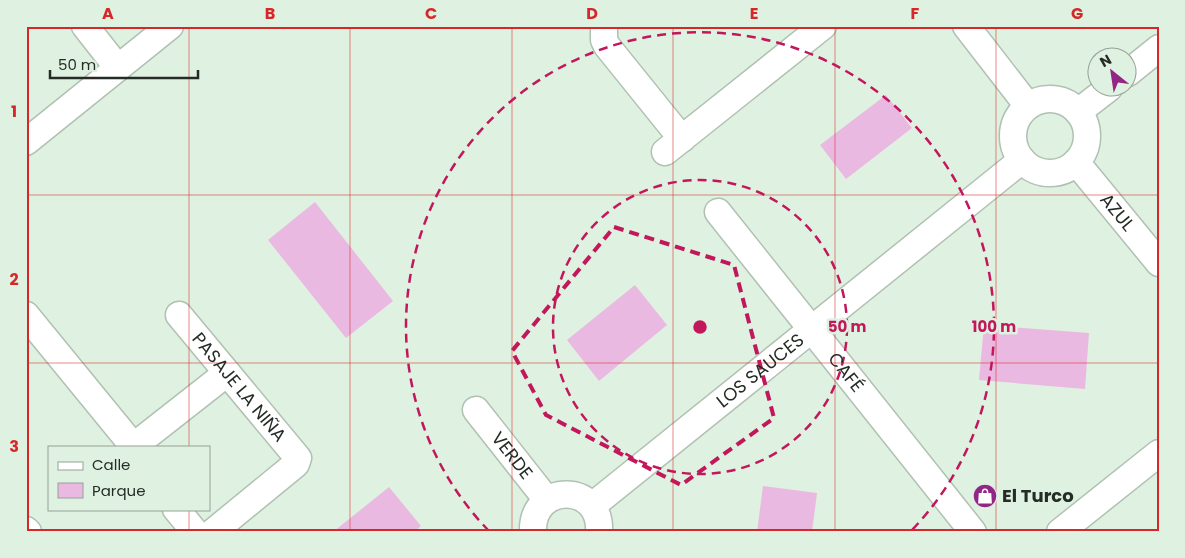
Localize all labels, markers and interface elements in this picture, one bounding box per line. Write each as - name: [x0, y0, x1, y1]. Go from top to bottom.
- text: A: [102, 2, 114, 25]
- text: B: [265, 2, 275, 25]
- text: C: [425, 2, 437, 25]
- text: D: [586, 2, 598, 25]
- text: E: [750, 2, 758, 25]
- text: F: [911, 2, 920, 25]
- text: G: [1071, 2, 1083, 25]
- scale bar: [50, 48, 198, 80]
- north arrow: [1088, 48, 1138, 98]
- text: N: [1096, 49, 1115, 72]
- text: 50 m: [58, 54, 96, 75]
- text: 1: [11, 100, 17, 123]
- street label: AZUL: [1095, 188, 1141, 236]
- text: 2: [9, 268, 19, 291]
- text: 50 m: [828, 316, 866, 337]
- text: 100 m: [972, 316, 1016, 337]
- centre of rings: [691, 318, 709, 336]
- street label: PASAJE LA NIÑA: [187, 327, 292, 447]
- street label: LOS SAUCES: [711, 327, 809, 413]
- street label: CAFÉ: [823, 347, 870, 397]
- street label: VERDE: [486, 426, 539, 484]
- text: 3: [9, 435, 19, 458]
- legend: [48, 446, 210, 510]
- text: Calle: [92, 454, 130, 475]
- text: Parque: [92, 480, 145, 501]
- shop icon: El Turco: [972, 483, 998, 509]
- place label: El Turco: [1002, 483, 1074, 508]

